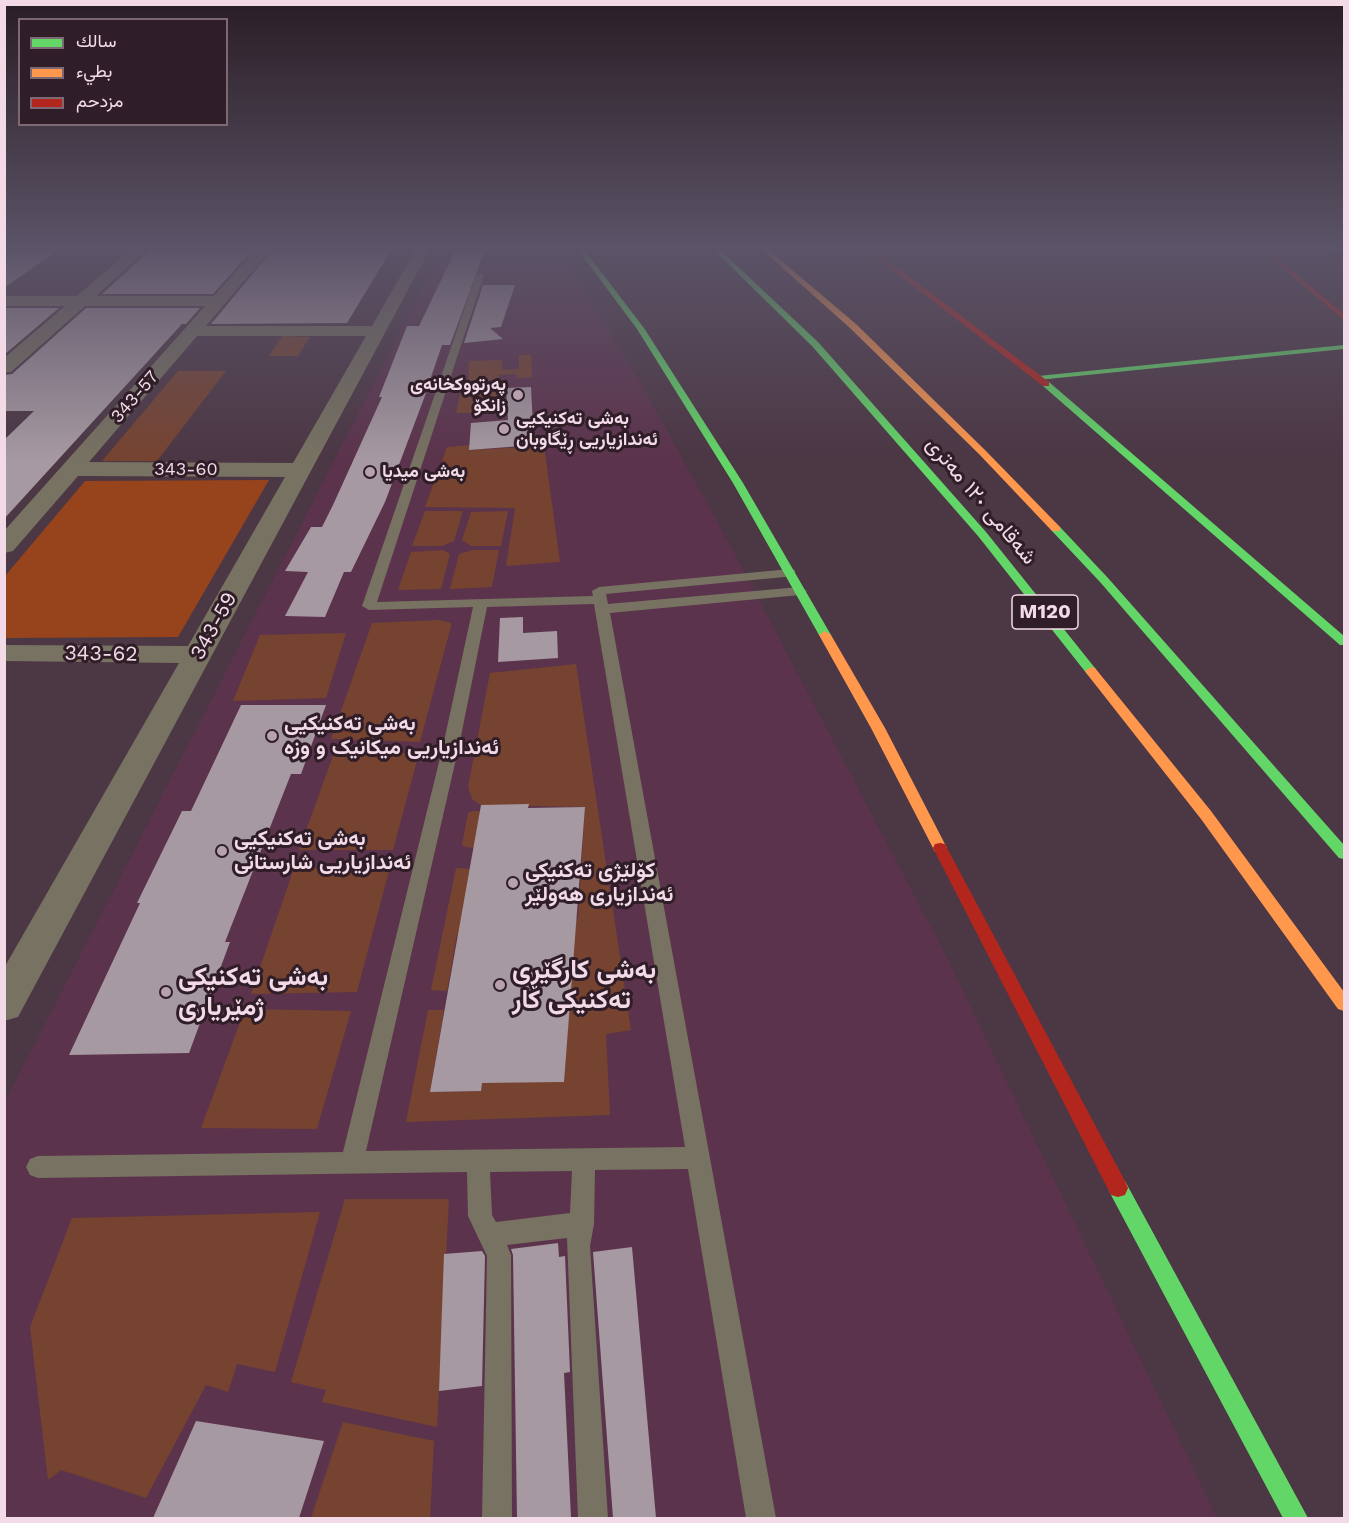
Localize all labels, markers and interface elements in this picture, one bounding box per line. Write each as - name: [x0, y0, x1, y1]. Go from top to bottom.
- legend: [18, 18, 228, 126]
- text: سالك: [76, 30, 116, 51]
- text: بطيء: [76, 60, 112, 81]
- text: مزدحم: [76, 90, 123, 111]
- street label: 343-57: [107, 367, 163, 427]
- place label: پەرتووکخانەی زانکۆ: [410, 374, 506, 416]
- marker: پەرتووکخانەی زانکۆ: [511, 388, 525, 402]
- place label: بەشی تەکنیکیی ئەندازیاریی ڕێگاوبان: [516, 408, 658, 450]
- marker: بەشی تەکنیکیی ئەندازیاریی ڕێگاوبان: [497, 422, 511, 436]
- street label: شەقامی ١٢٠ مەتری: [920, 432, 1042, 570]
- street label: 343-60: [154, 459, 218, 481]
- place label: بەشی میدیا: [382, 461, 465, 483]
- marker: بەشی میدیا: [363, 465, 377, 479]
- street label: 343-59: [185, 588, 243, 664]
- road number: M120: [1012, 595, 1078, 629]
- street label: 343-62: [64, 641, 138, 667]
- place label: بەشی تەکنیکیی ئەندازیاریی میکانیک و وزە: [284, 711, 499, 761]
- marker: بەشی تەکنیکیی ئەندازیاریی میکانیک و وزە: [265, 729, 279, 743]
- place label: بەشی تەکنیکیی ئەندازیاریی شارستانی: [234, 826, 411, 876]
- marker: بەشی تەکنیکیی ئەندازیاریی شارستانی: [215, 844, 229, 858]
- place label: کۆلێژی تەکنیکی ئەندازیاری هەولێر: [525, 858, 673, 908]
- marker: کۆلێژی تەکنیکی ئەندازیاری هەولێر: [506, 876, 520, 890]
- place label: بەشی کارگێڕی تەکنیکی کار: [512, 954, 656, 1016]
- place label: بەشی تەکنیکی ژمێریاری: [178, 961, 328, 1023]
- marker: بەشی کارگێڕی تەکنیکی کار: [493, 978, 507, 992]
- marker: بەشی تەکنیکی ژمێریاری: [159, 985, 173, 999]

